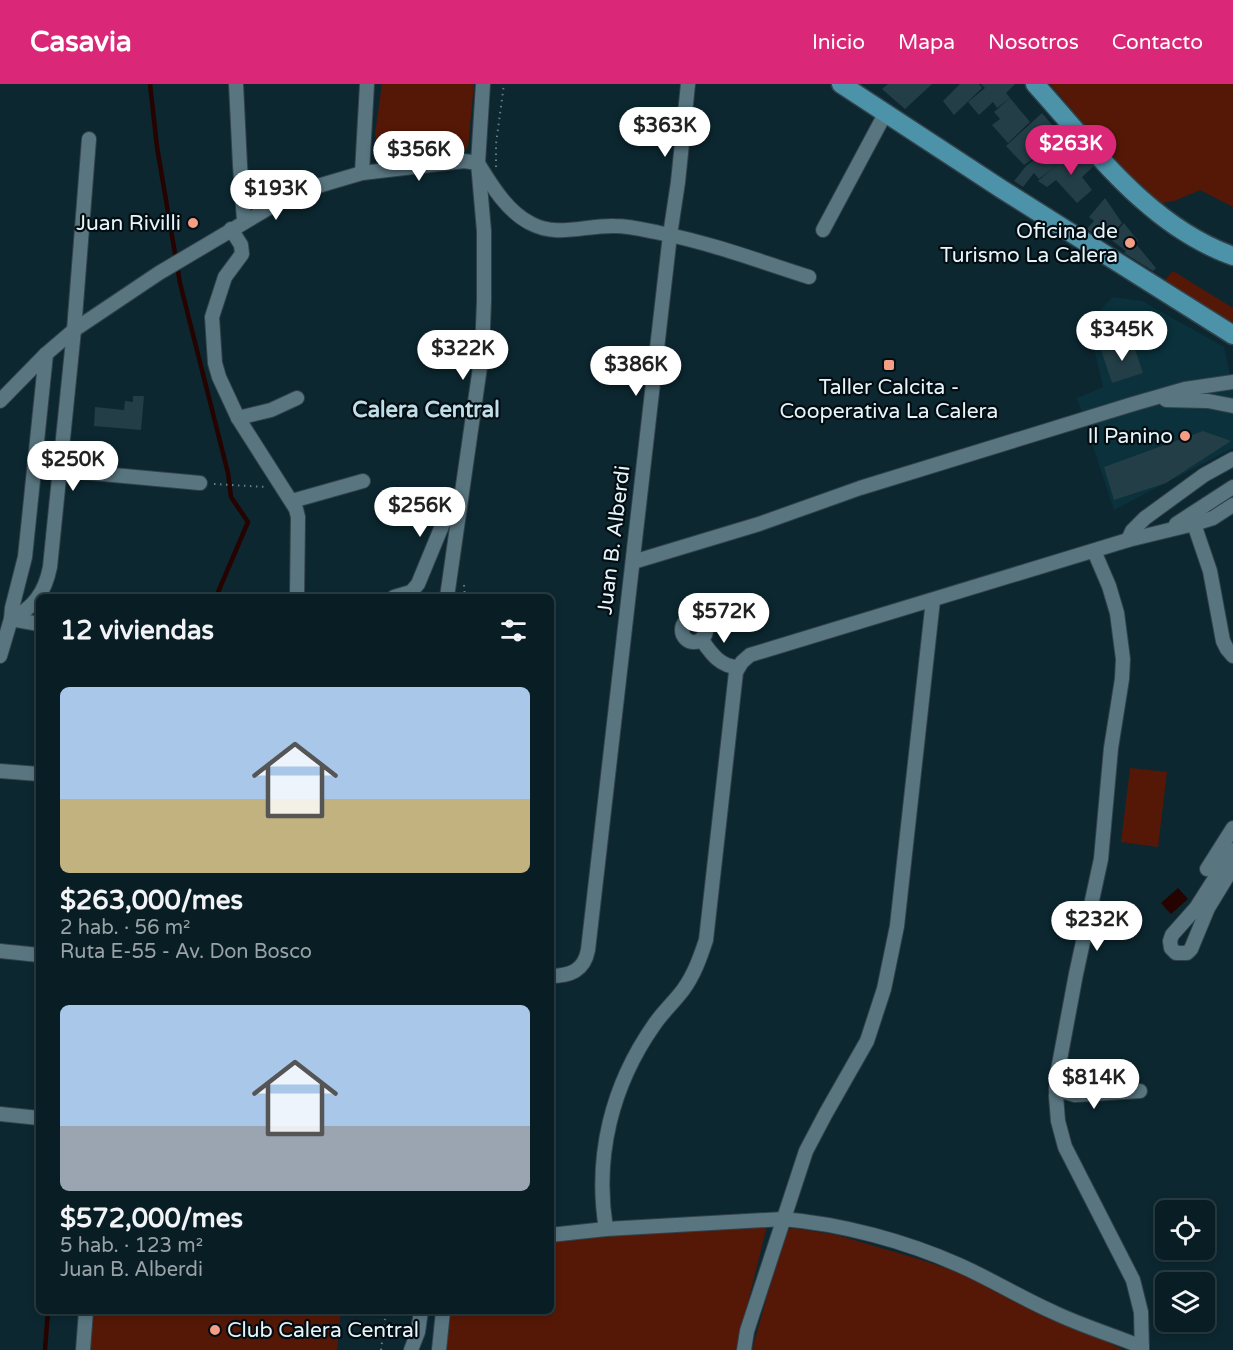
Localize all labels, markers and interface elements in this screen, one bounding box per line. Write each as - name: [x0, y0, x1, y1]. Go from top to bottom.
- text: Casavia: [30, 25, 132, 59]
- text: Inicio: [812, 30, 865, 55]
- text: Mapa: [898, 30, 955, 55]
- text: Nosotros: [988, 30, 1079, 55]
- text: Contacto: [1112, 30, 1203, 55]
- pin: $363K: [623, 107, 707, 158]
- text: $363K: [633, 114, 697, 138]
- pin: $263K: [1029, 125, 1113, 176]
- pin: $356K: [377, 131, 461, 182]
- text: $263K: [1039, 132, 1103, 156]
- text: $356K: [387, 138, 451, 162]
- pin: $193K: [234, 170, 318, 221]
- text: $193K: [244, 177, 308, 201]
- place label: Juan Rivilli: [76, 211, 181, 236]
- marker: Juan Rivilli: [186, 216, 200, 230]
- place label: Oficina de Turismo La Calera: [940, 219, 1118, 268]
- marker: Oficina de Turismo La Calera: [1123, 236, 1137, 250]
- pin: $345K: [1080, 311, 1164, 362]
- text: $345K: [1090, 318, 1154, 342]
- pin: $322K: [421, 330, 505, 381]
- text: $322K: [431, 337, 495, 361]
- pin: $386K: [594, 346, 678, 397]
- text: $386K: [604, 353, 668, 377]
- marker: Taller Calcita - Cooperativa La Calera: [882, 358, 896, 372]
- place label: Taller Calcita - Cooperativa La Calera: [780, 375, 998, 424]
- district label: Calera Central: [352, 397, 500, 423]
- place label: Il Panino: [1088, 424, 1173, 449]
- marker: Il Panino: [1178, 429, 1192, 443]
- pin: $250K: [31, 441, 115, 492]
- text: $250K: [41, 448, 105, 472]
- street label: Juan B. Alberdi: [592, 464, 636, 616]
- pin: $256K: [378, 487, 462, 538]
- text: $256K: [388, 494, 452, 518]
- pin: $572K: [682, 593, 766, 644]
- text: $572K: [692, 600, 756, 624]
- icon: filters: [497, 614, 530, 647]
- text: 12 viviendas: [60, 615, 214, 646]
- icon: home: [241, 726, 349, 834]
- text: $263,000/mes: [60, 885, 243, 916]
- pin: $232K: [1055, 901, 1139, 952]
- text: $232K: [1065, 908, 1129, 932]
- text: 2 hab. · 56 m²: [60, 916, 190, 940]
- text: Ruta E-55 - Av. Don Bosco: [60, 940, 312, 964]
- icon: home: [241, 1044, 349, 1152]
- pin: $814K: [1052, 1059, 1136, 1110]
- text: $814K: [1062, 1066, 1126, 1090]
- map controls: [1155, 1200, 1215, 1332]
- button: locate: [1155, 1200, 1215, 1260]
- text: $572,000/mes: [60, 1203, 243, 1234]
- text: 5 hab. · 123 m²: [60, 1234, 203, 1258]
- text: Juan B. Alberdi: [60, 1258, 203, 1282]
- button: layers: [1155, 1272, 1215, 1332]
- place label: Club Calera Central: [227, 1318, 419, 1343]
- marker: Club Calera Central: [208, 1323, 222, 1337]

